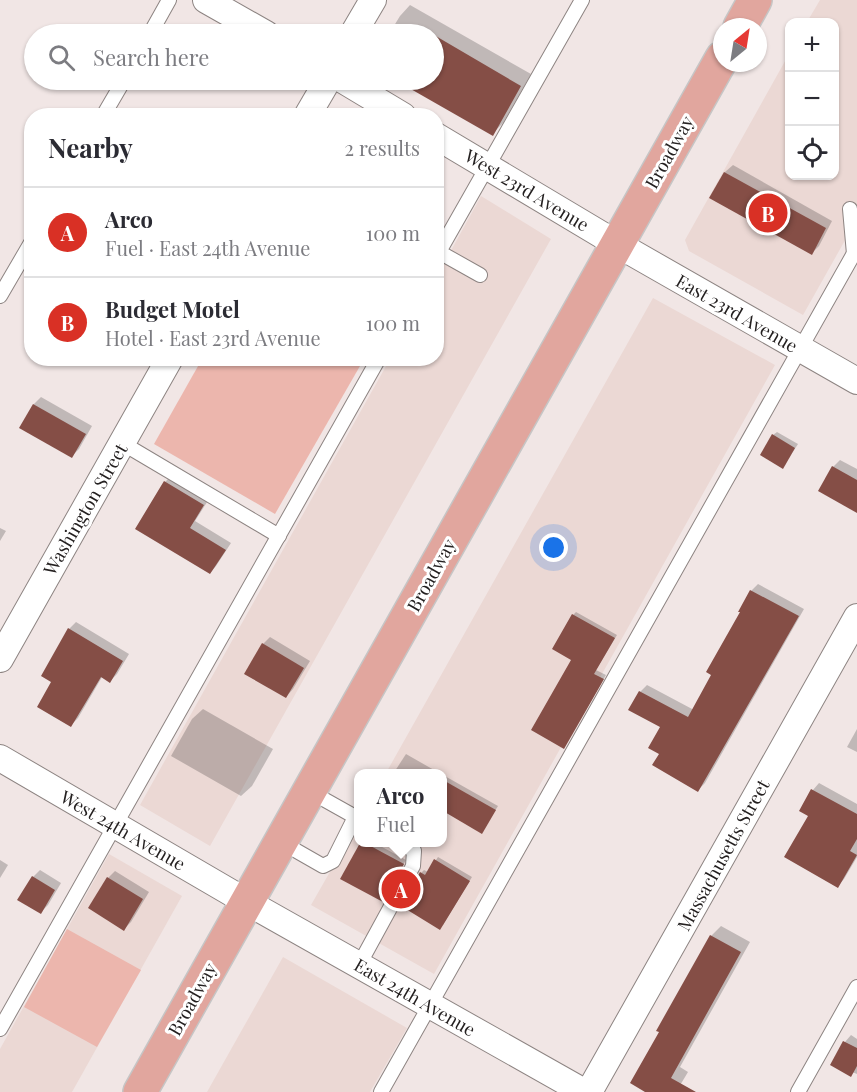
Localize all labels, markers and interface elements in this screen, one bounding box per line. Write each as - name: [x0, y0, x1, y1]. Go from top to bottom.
- north arrow: [713, 18, 767, 72]
- map controls: [785, 18, 839, 180]
- button: +: [785, 18, 839, 72]
- search box: [24, 24, 444, 90]
- icon: search: [45, 41, 78, 74]
- text: Search here: [93, 42, 209, 72]
- button: −: [785, 72, 839, 126]
- street label: Broadway: [639, 111, 699, 193]
- button: locate: [785, 126, 839, 180]
- text: Nearby: [48, 130, 133, 165]
- text: 2 results: [345, 134, 420, 161]
- street label: West 23rd Avenue: [460, 143, 594, 237]
- pin: B: [748, 190, 788, 236]
- text: Arco: [105, 204, 153, 234]
- text: A: [61, 219, 74, 246]
- text: 100 m: [366, 219, 420, 246]
- text: Fuel · East 24th Avenue: [105, 234, 310, 261]
- street label: East 23rd Avenue: [672, 268, 802, 358]
- text: Budget Motel: [105, 294, 240, 324]
- text: B: [61, 309, 74, 336]
- text: 100 m: [366, 309, 420, 336]
- text: Hotel · East 23rd Avenue: [105, 324, 321, 351]
- street label: Washington Street: [37, 438, 133, 580]
- your location: [539, 533, 568, 562]
- street label: Broadway: [401, 534, 461, 616]
- popup: [354, 769, 447, 847]
- street label: Massachusetts Street: [671, 775, 775, 935]
- text: Arco: [377, 780, 424, 810]
- street label: West 24th Avenue: [55, 784, 190, 876]
- text: Fuel: [377, 810, 415, 837]
- pin: A: [382, 866, 420, 912]
- street label: East 24th Avenue: [350, 953, 480, 1041]
- street label: Broadway: [162, 958, 222, 1040]

